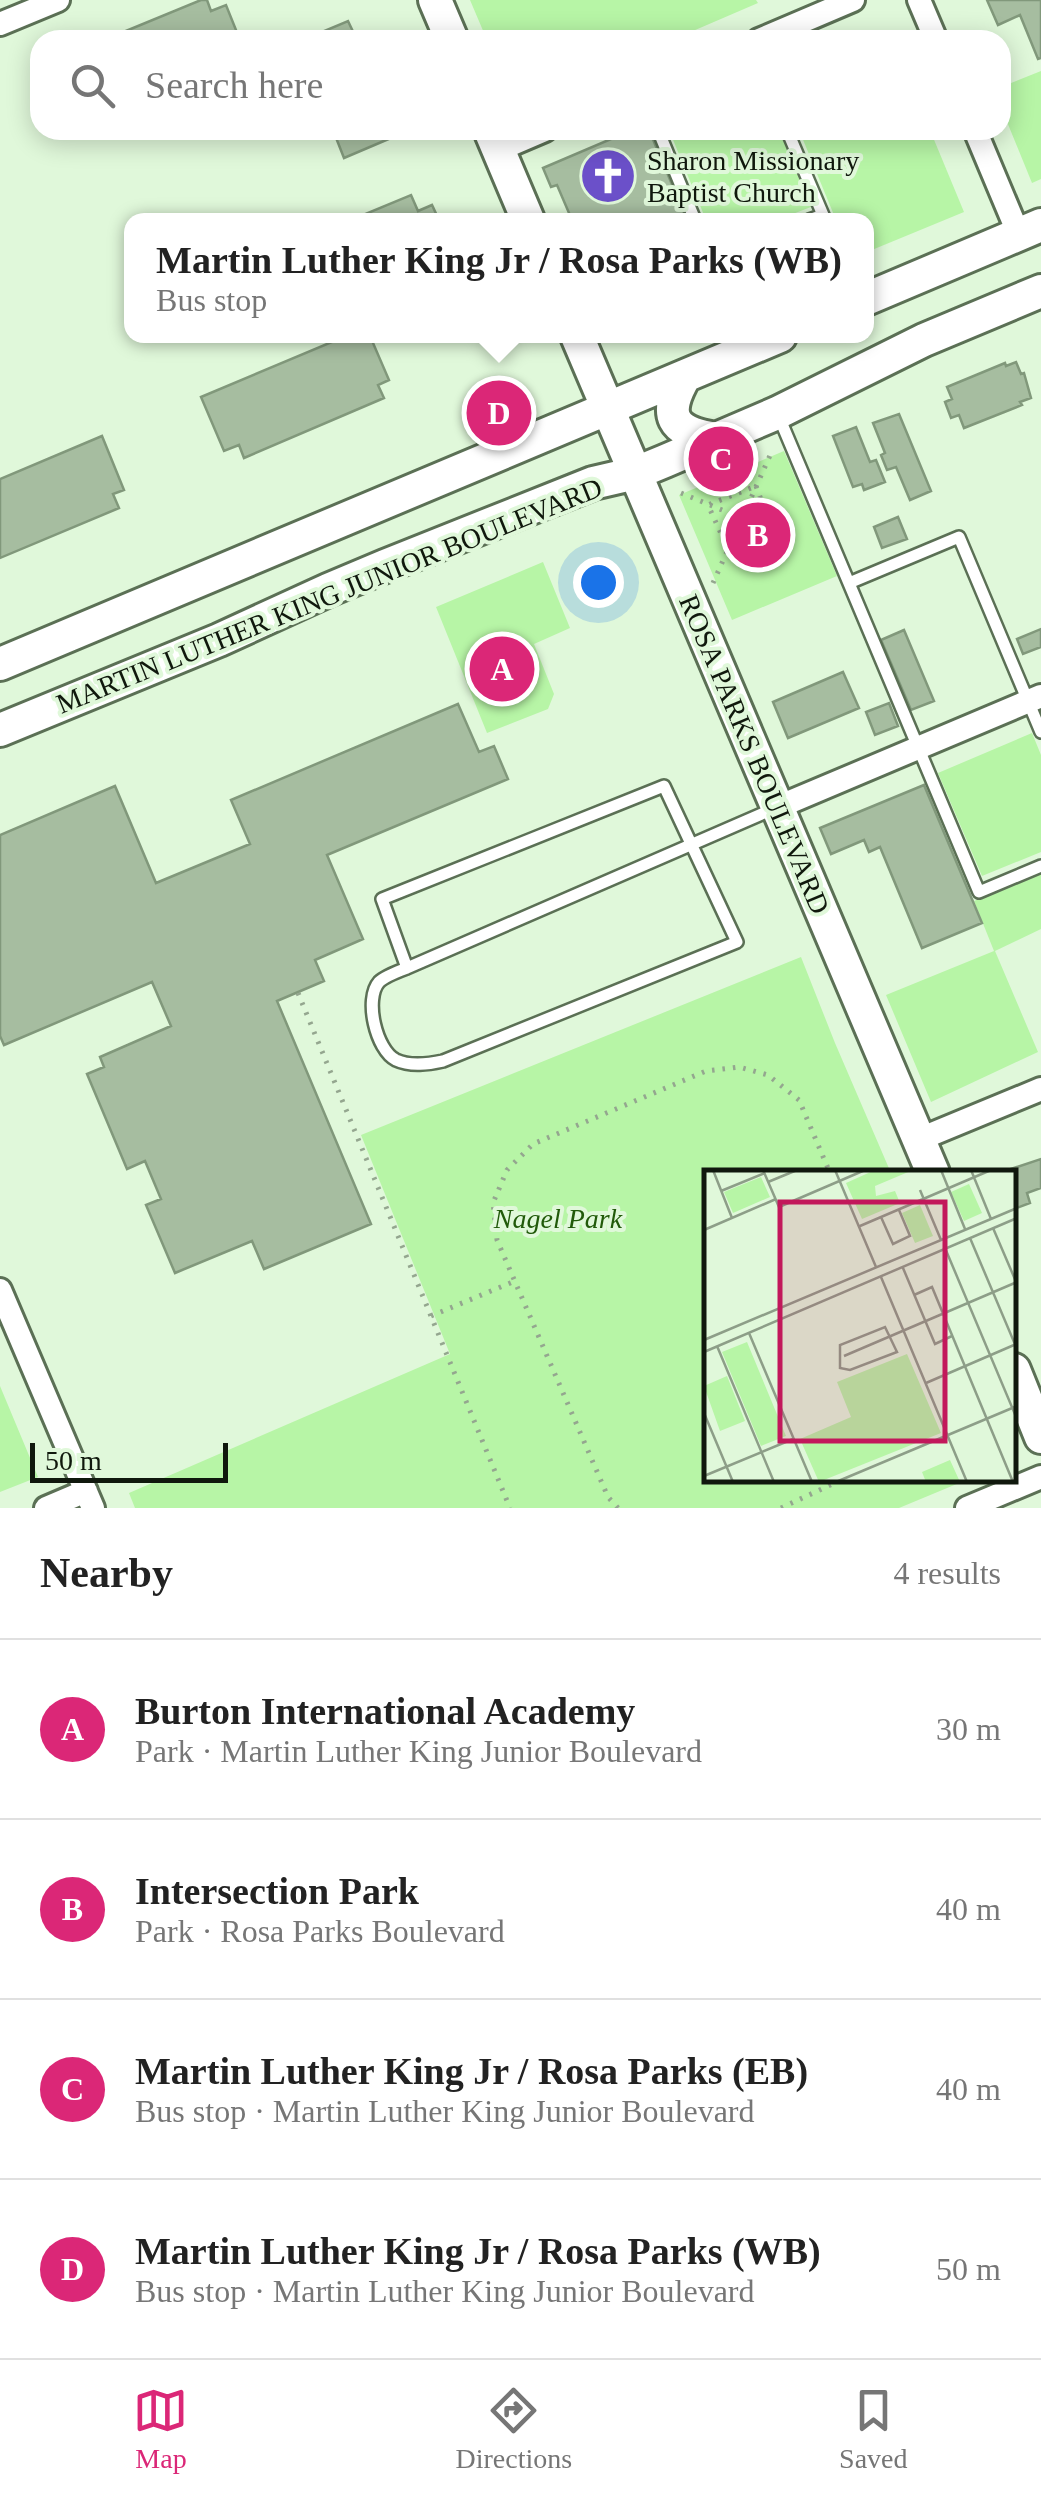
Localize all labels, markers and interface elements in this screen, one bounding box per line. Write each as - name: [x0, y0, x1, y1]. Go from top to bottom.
- search box: [30, 30, 1011, 140]
- icon: search: [65, 58, 120, 113]
- text: Search here: [145, 64, 323, 106]
- place label: Sharon Missionary Baptist Church: [647, 145, 859, 208]
- church icon: Sharon Missionary Baptist Church: [578, 146, 638, 206]
- popup: [124, 213, 874, 343]
- text: Martin Luther King Jr / Rosa Parks (WB): [156, 239, 842, 281]
- text: Bus stop: [156, 282, 267, 318]
- pin: D: [466, 376, 532, 450]
- pin: C: [688, 422, 754, 496]
- street label: MARTIN LUTHER KING JUNIOR BOULEVARD: [51, 470, 607, 720]
- pin: B: [726, 498, 790, 572]
- your location: [573, 557, 624, 608]
- street label: ROSA PARKS BOULEVARD: [673, 590, 836, 919]
- pin: A: [470, 632, 534, 706]
- inset map: [704, 1170, 1016, 1483]
- park label: Nagel Park: [493, 1203, 623, 1234]
- scale bar: [30, 1438, 228, 1482]
- text: 50 m: [45, 1445, 102, 1476]
- text: Nearby: [40, 1550, 173, 1596]
- text: 4 results: [893, 1555, 1001, 1591]
- text: Burton International Academy: [135, 1690, 635, 1732]
- text: A: [61, 1711, 84, 1747]
- text: 30 m: [936, 1711, 1001, 1747]
- text: Park · Martin Luther King Junior Boulevard: [135, 1733, 702, 1769]
- text: Intersection Park: [135, 1870, 419, 1912]
- text: B: [62, 1891, 83, 1927]
- text: 40 m: [936, 1891, 1001, 1927]
- text: Park · Rosa Parks Boulevard: [135, 1913, 505, 1949]
- text: Martin Luther King Jr / Rosa Parks (EB): [135, 2050, 808, 2092]
- text: C: [61, 2071, 84, 2107]
- text: 40 m: [936, 2071, 1001, 2107]
- text: Bus stop · Martin Luther King Junior Boulevard: [135, 2093, 754, 2129]
- text: Martin Luther King Jr / Rosa Parks (WB): [135, 2230, 821, 2272]
- text: D: [61, 2251, 84, 2287]
- text: 50 m: [936, 2251, 1001, 2287]
- text: Bus stop · Martin Luther King Junior Boulevard: [135, 2273, 754, 2309]
- tab: Map: [133, 2383, 188, 2475]
- tab: Directions: [455, 2383, 572, 2475]
- tab: Saved: [839, 2383, 908, 2475]

